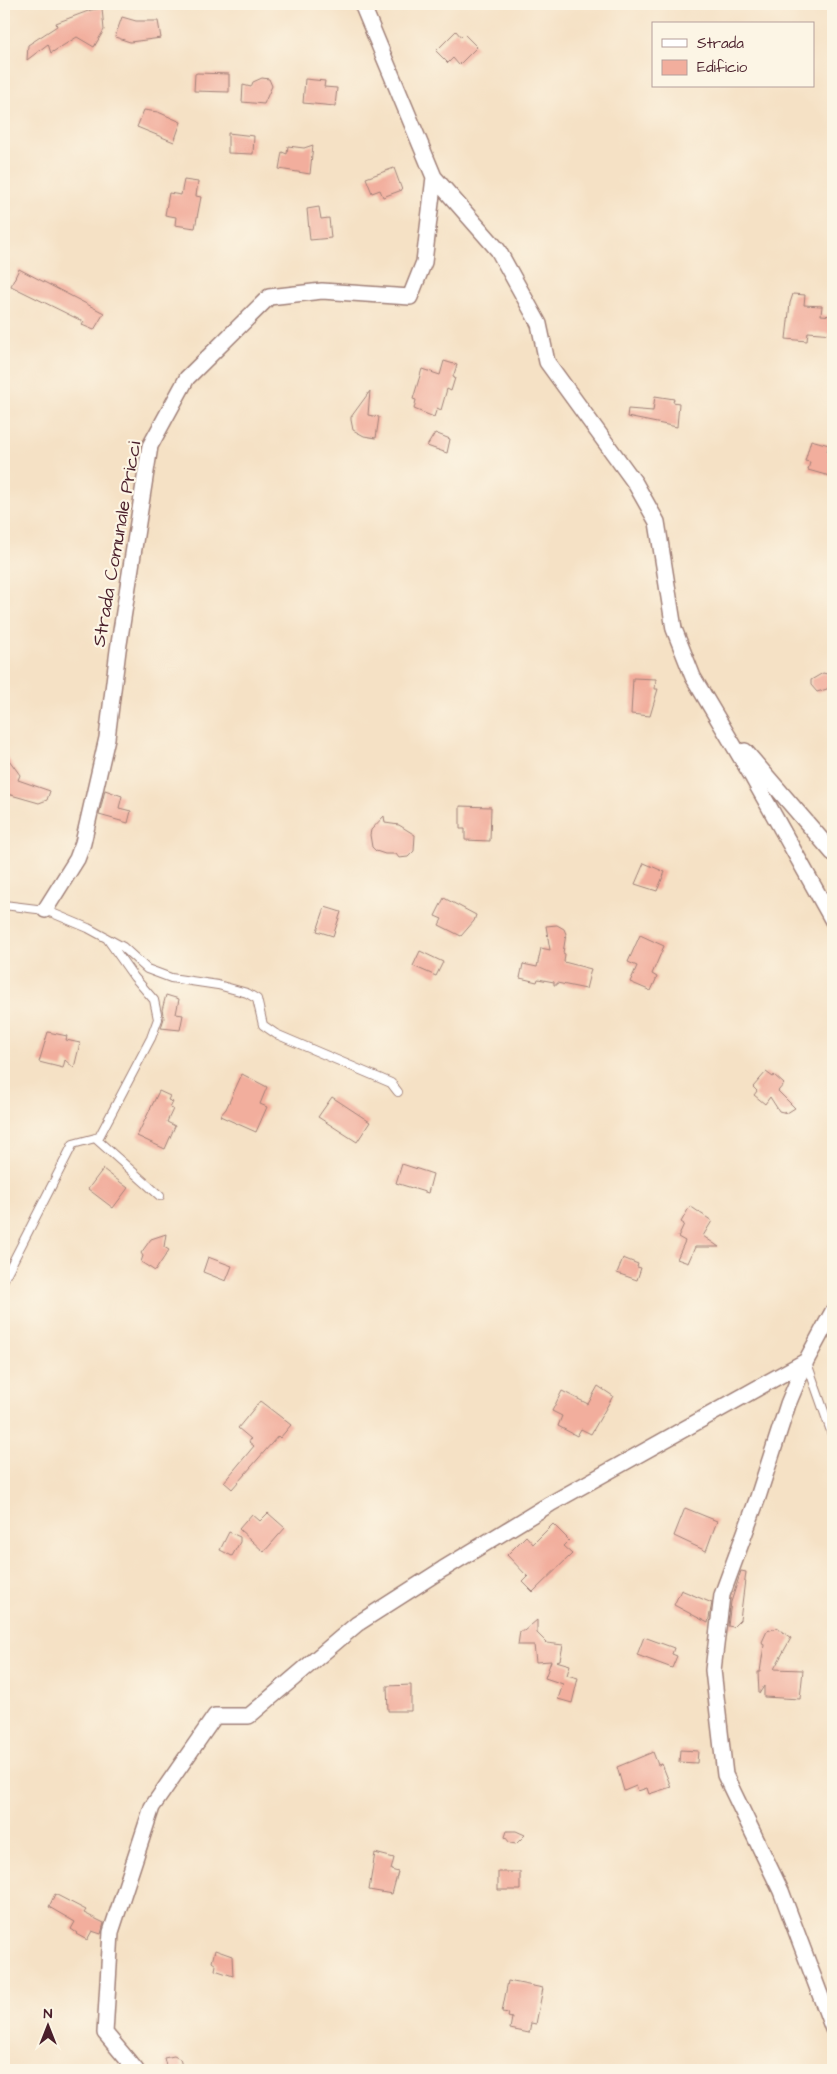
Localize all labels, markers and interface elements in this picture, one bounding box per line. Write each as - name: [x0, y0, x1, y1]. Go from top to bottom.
- legend: [652, 22, 814, 88]
- text: Strada: [697, 33, 744, 54]
- text: Edificio: [697, 57, 748, 78]
- street label: Strada Comunale Pricci: [86, 439, 148, 649]
- north arrow: [22, 2002, 72, 2052]
- text: N: [44, 2004, 53, 2024]

